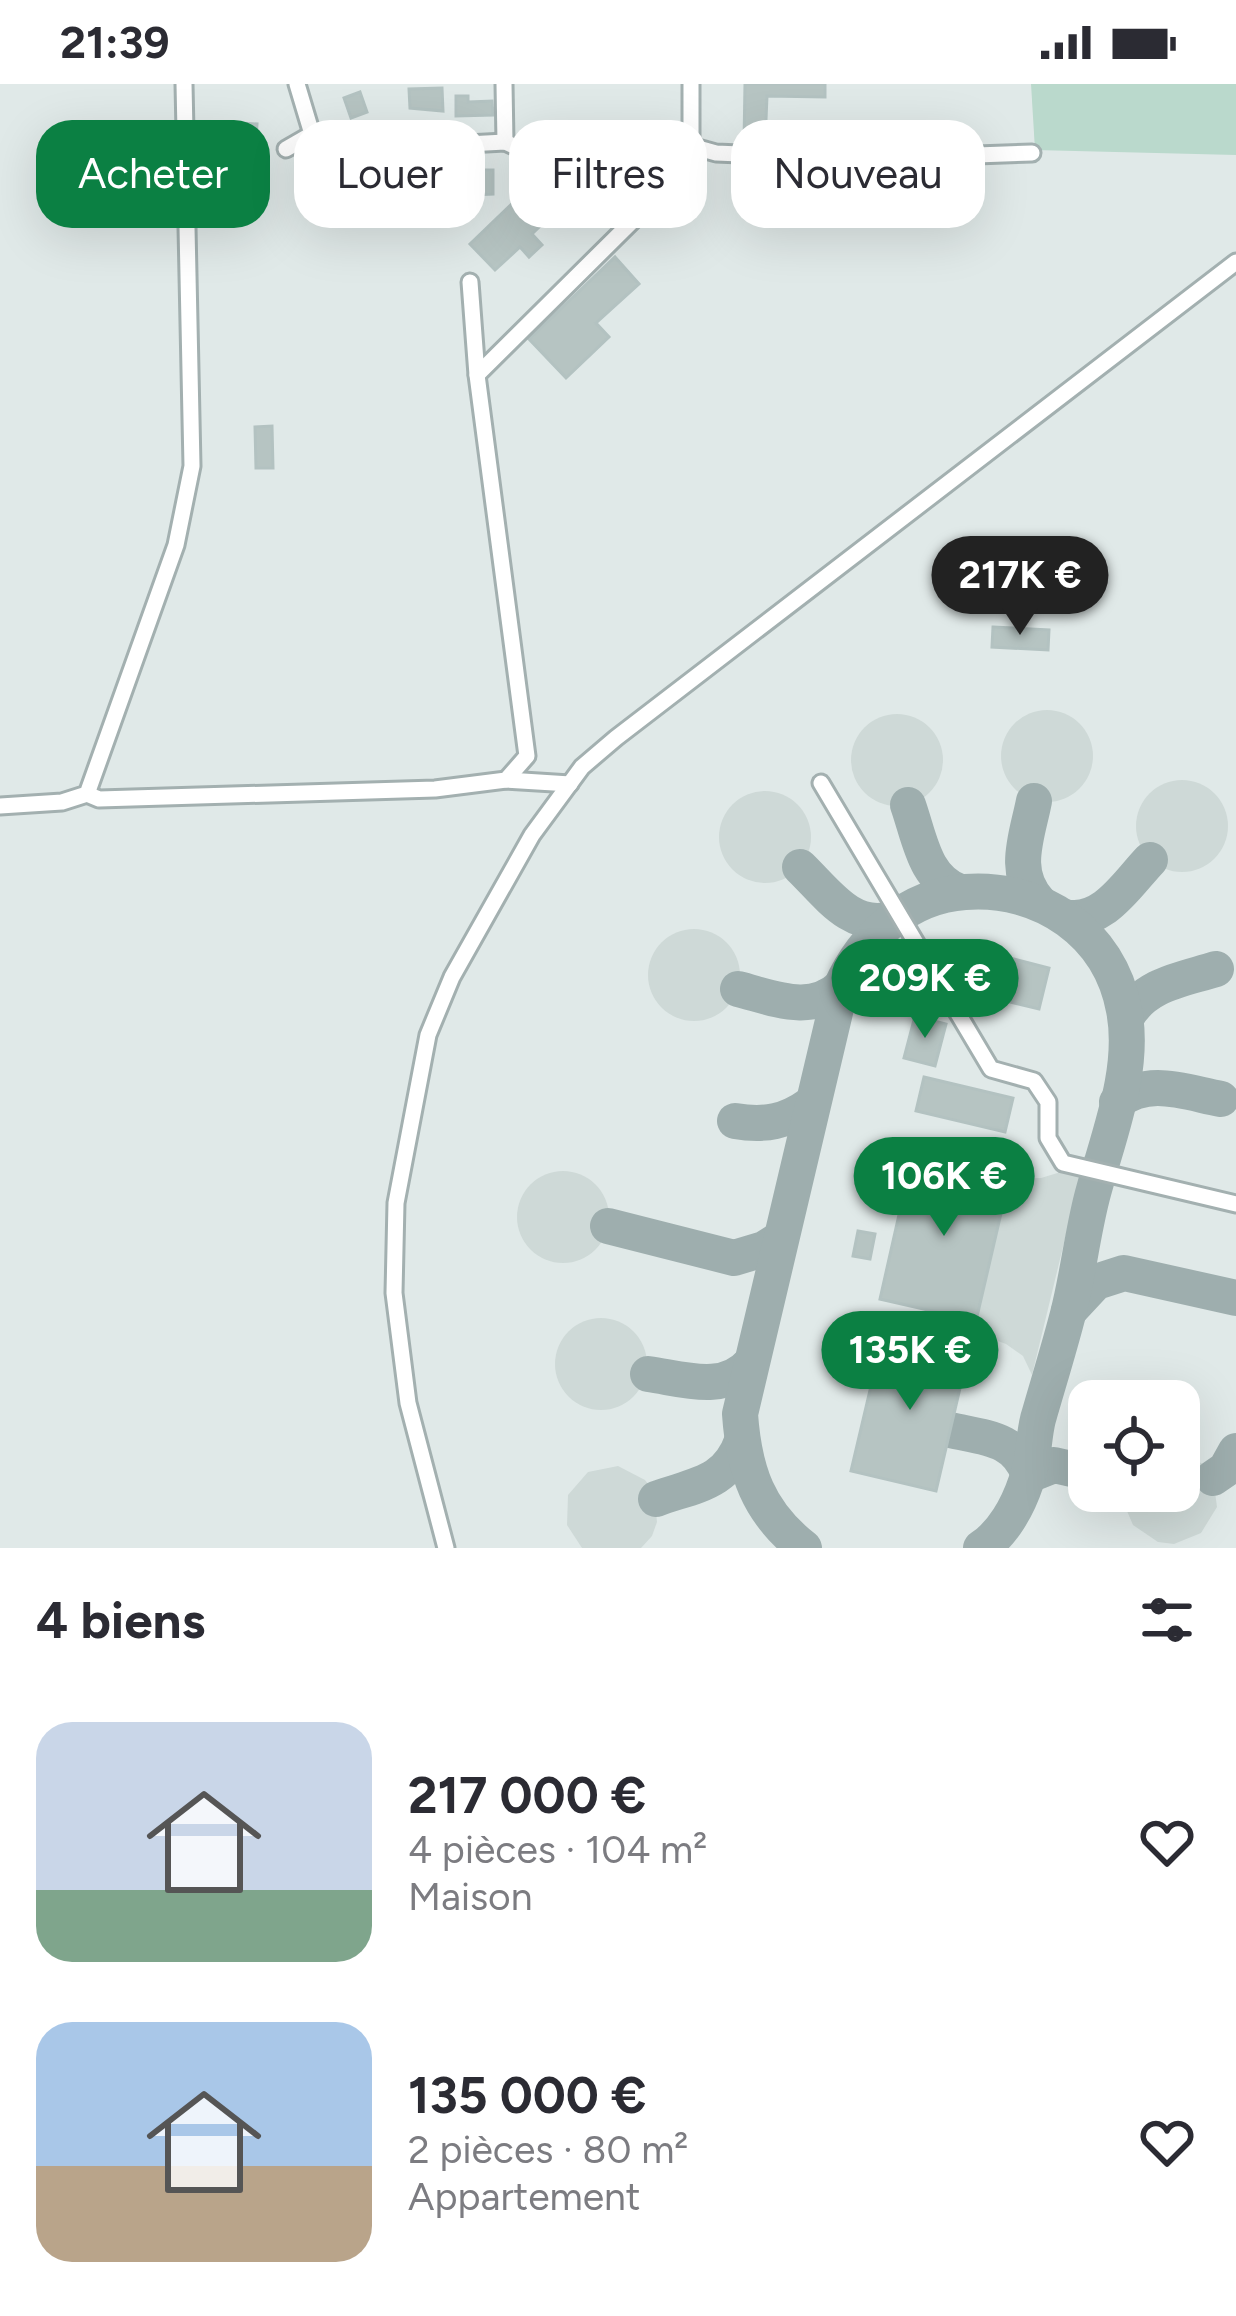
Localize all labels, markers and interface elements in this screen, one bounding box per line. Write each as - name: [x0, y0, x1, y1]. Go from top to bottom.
- text: 21:39: [60, 15, 170, 69]
- chip: Acheter: [36, 120, 270, 228]
- chip: Louer: [294, 120, 485, 228]
- chip: Filtres: [509, 120, 707, 228]
- chip: Nouveau: [731, 120, 985, 228]
- pin: 217K €: [922, 536, 1118, 638]
- text: 217K €: [958, 551, 1082, 598]
- pin: 209K €: [827, 939, 1023, 1041]
- text: 209K €: [859, 954, 991, 1001]
- pin: 106K €: [846, 1137, 1042, 1239]
- text: 106K €: [881, 1152, 1007, 1199]
- pin: 135K €: [812, 1311, 1008, 1413]
- text: 135K €: [848, 1326, 972, 1373]
- map controls: [1068, 1380, 1200, 1512]
- button: locate: [1068, 1380, 1200, 1512]
- icon: filters: [1134, 1587, 1200, 1653]
- text: 4 biens: [36, 1590, 205, 1651]
- text: 217 000 €: [408, 1765, 646, 1826]
- icon: home: [132, 1770, 276, 1914]
- icon: heart: [1134, 1809, 1200, 1875]
- text: 4 pièces · 104 m²: [408, 1826, 707, 1873]
- text: Maison: [408, 1873, 533, 1920]
- text: 135 000 €: [408, 2065, 646, 2126]
- icon: home: [132, 2070, 276, 2214]
- icon: heart: [1134, 2109, 1200, 2175]
- text: 2 pièces · 80 m²: [408, 2126, 688, 2173]
- text: Appartement: [408, 2173, 641, 2220]

